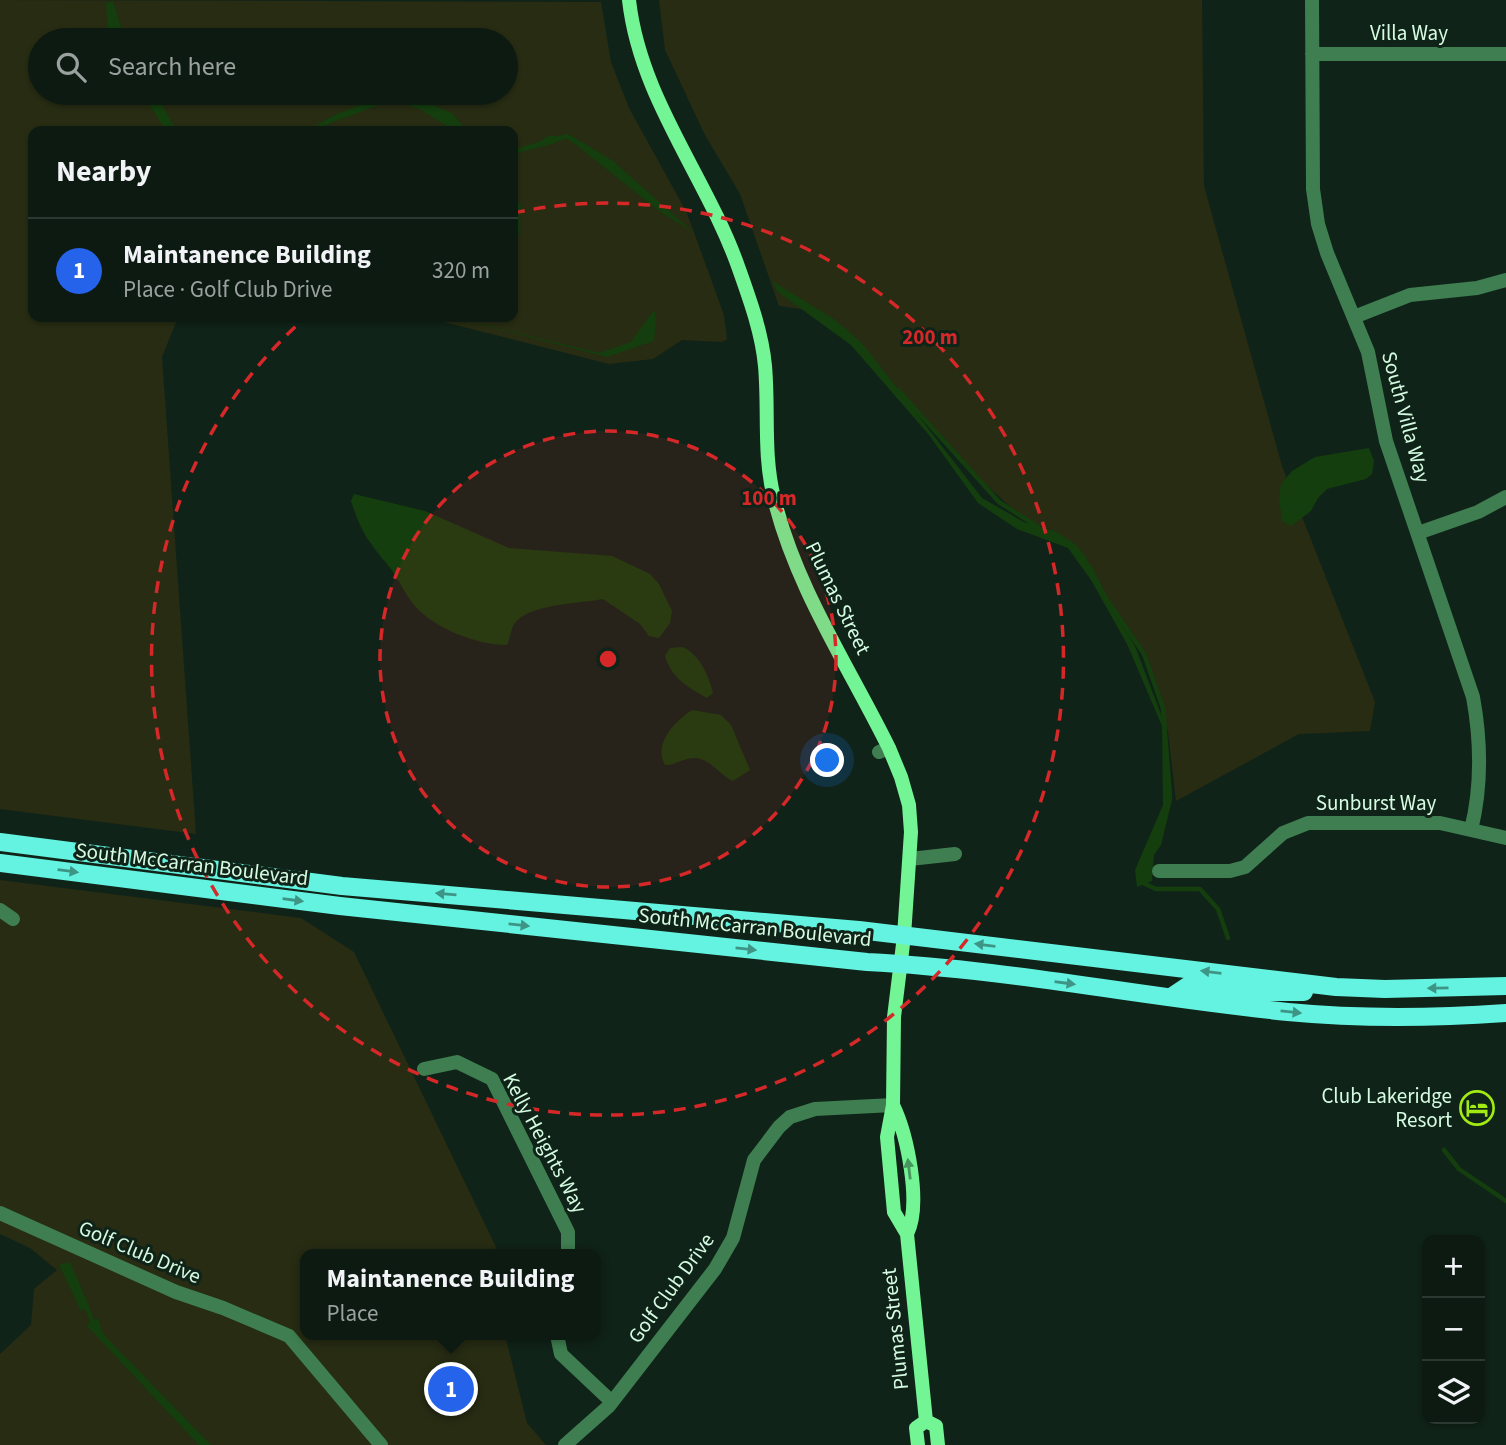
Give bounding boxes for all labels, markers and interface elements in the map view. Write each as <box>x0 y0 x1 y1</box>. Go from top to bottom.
street label: Villa Way <box>1370 18 1448 48</box>
search box <box>28 28 518 105</box>
icon: search <box>52 48 90 86</box>
text: Search here <box>108 48 236 85</box>
text: Nearby <box>56 150 151 193</box>
text: Maintanence Building <box>123 236 371 273</box>
text: 1 <box>73 254 85 287</box>
text: 320 m <box>432 254 490 287</box>
text: Place · Golf Club Drive <box>123 273 332 306</box>
text: 200 m <box>902 322 958 352</box>
street label: South Villa Way <box>1374 348 1438 486</box>
text: 100 m <box>741 483 797 513</box>
street label: Plumas Street <box>798 536 878 660</box>
centre of rings <box>596 647 620 671</box>
your location <box>810 743 844 777</box>
street label: Sunburst Way <box>1316 788 1436 818</box>
street label: South McCarran Boulevard <box>74 835 310 893</box>
one-way arrow <box>57 866 79 877</box>
one-way arrow <box>434 888 456 899</box>
one-way arrow <box>283 895 305 906</box>
street label: South McCarran Boulevard <box>637 900 873 954</box>
one-way arrow <box>509 920 531 931</box>
one-way arrow <box>974 940 996 951</box>
one-way arrow <box>735 944 757 955</box>
one-way arrow <box>1200 967 1222 978</box>
one-way arrow <box>1055 978 1077 989</box>
one-way arrow <box>1427 982 1449 994</box>
one-way arrow <box>1280 1007 1302 1018</box>
street label: Kelly Heights Way <box>495 1068 595 1219</box>
place label: Club Lakeridge Resort <box>1321 1081 1452 1135</box>
hotel icon: Club Lakeridge Resort <box>1458 1089 1496 1127</box>
one-way arrow <box>903 1158 914 1180</box>
street label: Golf Club Drive <box>74 1213 206 1291</box>
street label: Golf Club Drive <box>621 1227 721 1349</box>
map controls <box>1422 1235 1485 1424</box>
button: + <box>1422 1235 1485 1298</box>
popup <box>300 1249 601 1340</box>
text: Maintanence Building <box>327 1260 574 1297</box>
street label: Plumas Street <box>874 1267 916 1391</box>
text: Place <box>327 1297 378 1330</box>
button: − <box>1422 1298 1485 1361</box>
button: layers <box>1422 1361 1485 1424</box>
pin: 1 <box>428 1363 474 1415</box>

